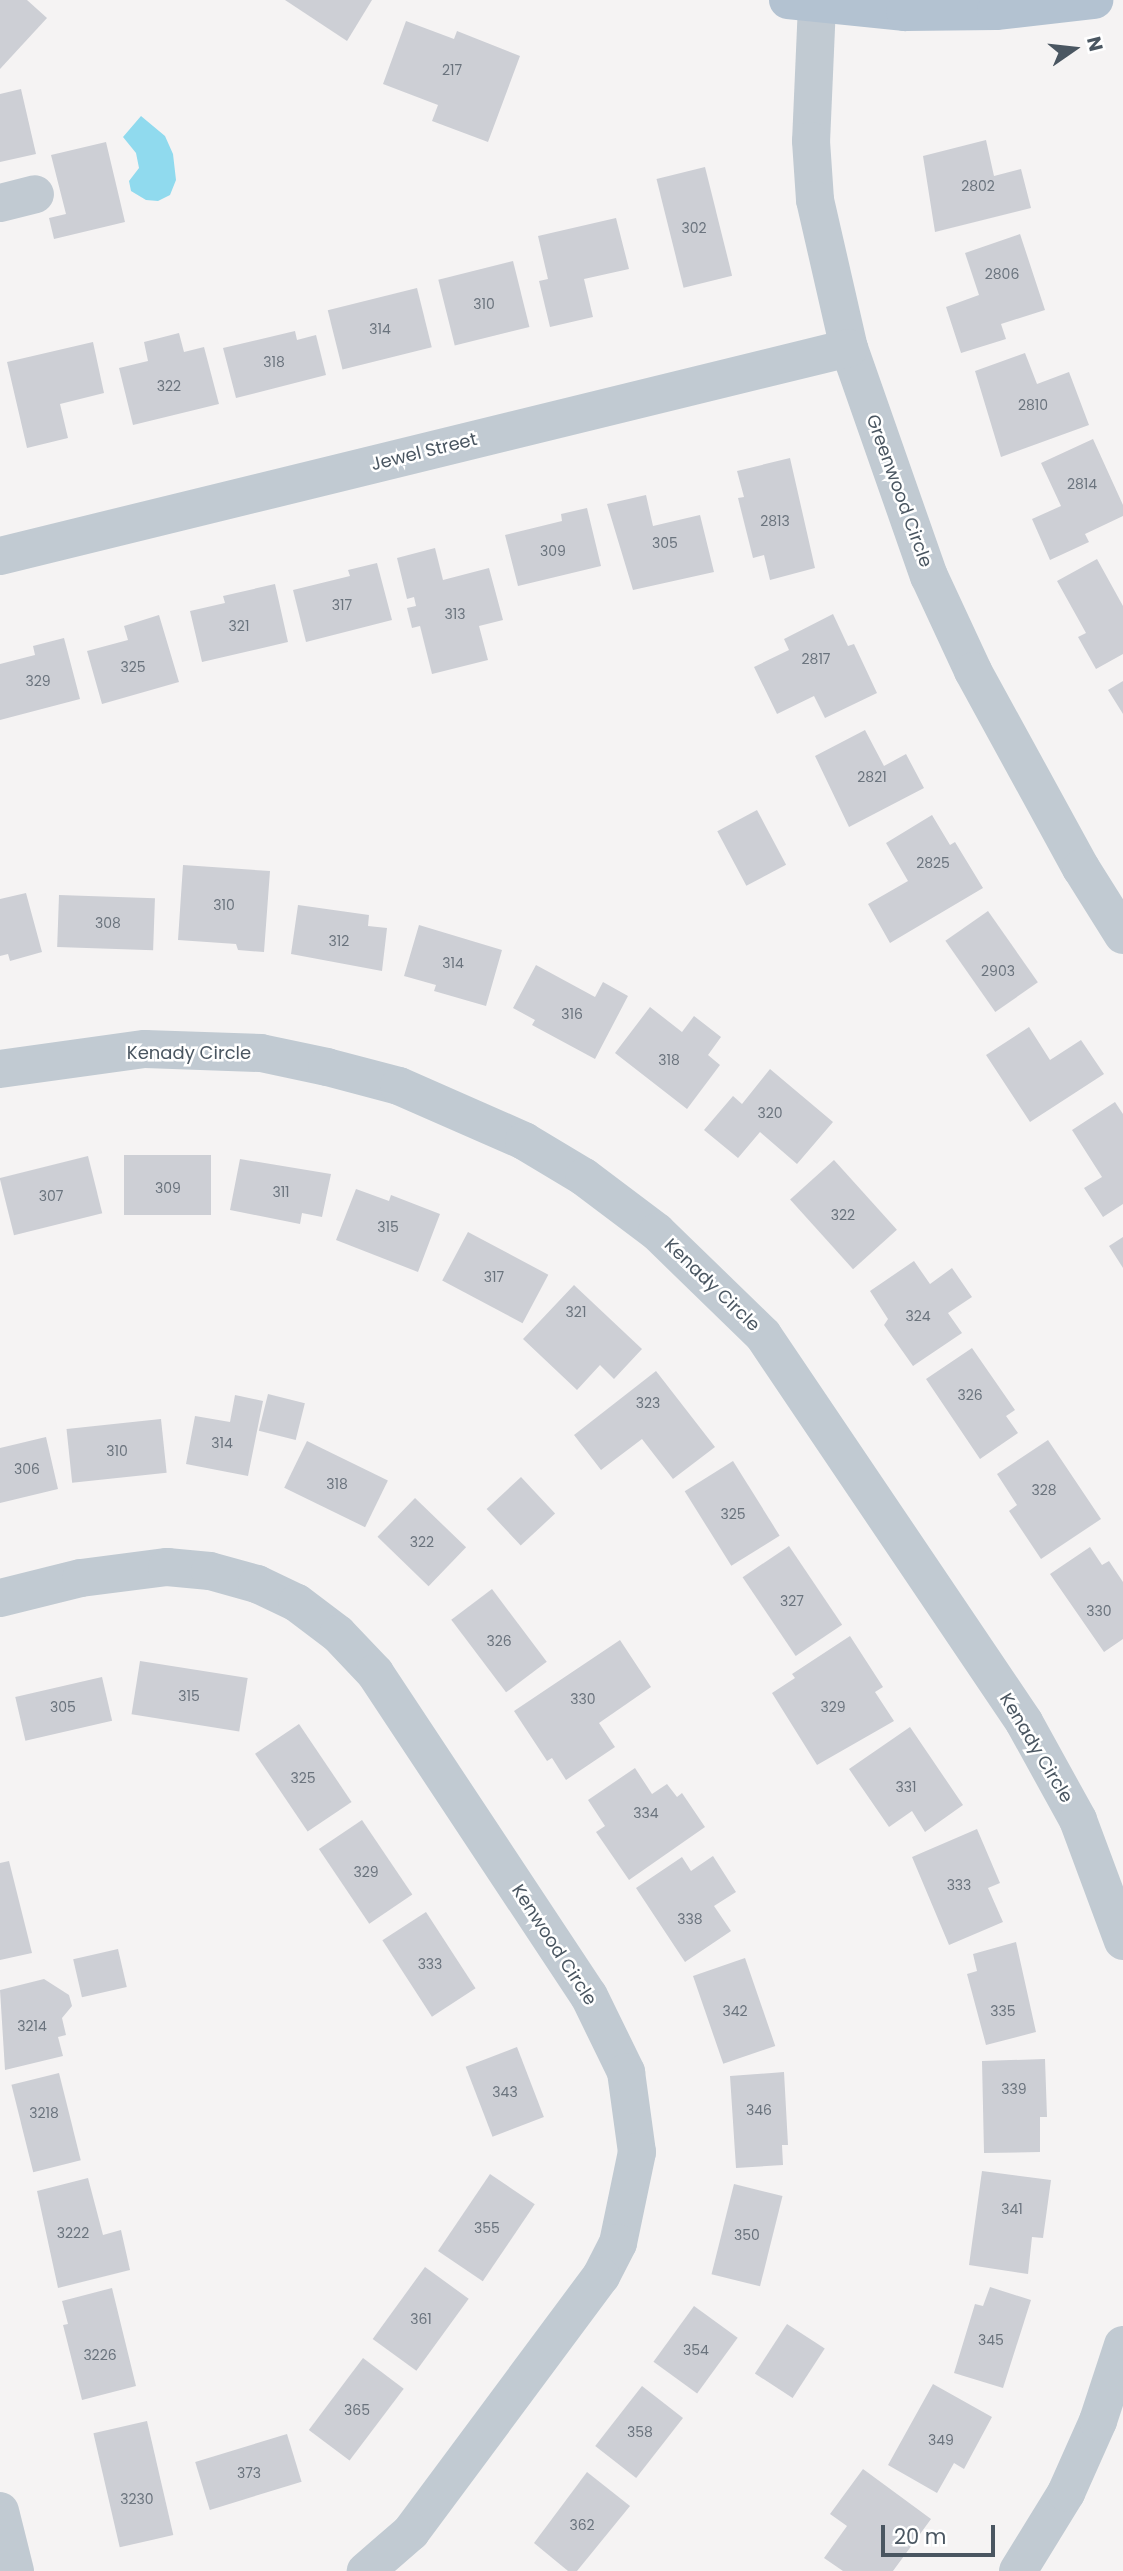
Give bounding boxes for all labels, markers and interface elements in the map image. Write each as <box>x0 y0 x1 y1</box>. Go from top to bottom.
north arrow <box>1039 14 1109 84</box>
text: N <box>1080 34 1110 54</box>
house number: 217 <box>442 62 462 78</box>
house number: 2802 <box>961 178 995 194</box>
house number: 302 <box>681 220 707 236</box>
house number: 2806 <box>985 266 1019 282</box>
house number: 310 <box>473 296 495 312</box>
house number: 314 <box>369 321 391 337</box>
house number: 318 <box>263 354 285 370</box>
house number: 322 <box>157 378 181 394</box>
house number: 2810 <box>1018 397 1048 413</box>
street label: Greenwood Circle <box>861 412 937 570</box>
street label: Jewel Street <box>369 428 479 476</box>
house number: 2814 <box>1067 476 1097 492</box>
house number: 2813 <box>760 513 790 529</box>
house number: 305 <box>652 535 678 551</box>
house number: 309 <box>540 543 566 559</box>
house number: 317 <box>332 597 352 613</box>
house number: 313 <box>445 606 465 622</box>
house number: 321 <box>229 618 249 634</box>
house number: 2817 <box>801 651 831 667</box>
house number: 325 <box>120 659 146 675</box>
house number: 329 <box>25 673 51 689</box>
house number: 2821 <box>857 769 887 785</box>
house number: 2825 <box>916 855 950 871</box>
house number: 310 <box>213 897 235 913</box>
house number: 308 <box>95 915 121 931</box>
house number: 312 <box>329 933 349 949</box>
house number: 314 <box>442 955 464 971</box>
house number: 2903 <box>981 963 1015 979</box>
house number: 316 <box>561 1006 583 1022</box>
street label: Kenady Circle <box>127 1042 251 1064</box>
house number: 318 <box>658 1052 680 1068</box>
house number: 320 <box>757 1105 783 1121</box>
house number: 309 <box>155 1180 181 1196</box>
house number: 311 <box>272 1184 290 1200</box>
house number: 307 <box>39 1188 63 1204</box>
house number: 322 <box>831 1207 855 1223</box>
house number: 315 <box>377 1219 399 1235</box>
street label: Kenady Circle <box>660 1234 764 1336</box>
house number: 317 <box>484 1269 504 1285</box>
house number: 321 <box>566 1304 586 1320</box>
house number: 324 <box>905 1308 931 1324</box>
house number: 326 <box>957 1387 983 1403</box>
house number: 323 <box>636 1395 660 1411</box>
house number: 314 <box>211 1435 233 1451</box>
house number: 310 <box>106 1443 128 1459</box>
house number: 306 <box>14 1461 40 1477</box>
house number: 318 <box>326 1476 348 1492</box>
house number: 328 <box>1031 1482 1057 1498</box>
house number: 325 <box>720 1506 746 1522</box>
house number: 322 <box>410 1534 434 1550</box>
house number: 327 <box>780 1593 804 1609</box>
house number: 330 <box>1086 1603 1112 1619</box>
house number: 326 <box>486 1633 512 1649</box>
house number: 315 <box>178 1688 200 1704</box>
street label: Kenady Circle <box>995 1689 1077 1807</box>
house number: 330 <box>570 1691 596 1707</box>
house number: 305 <box>50 1699 76 1715</box>
house number: 329 <box>820 1699 846 1715</box>
house number: 325 <box>290 1770 316 1786</box>
house number: 331 <box>896 1779 916 1795</box>
house number: 334 <box>633 1805 659 1821</box>
house number: 329 <box>353 1864 379 1880</box>
house number: 333 <box>947 1877 971 1893</box>
street label: Kenwood Circle <box>507 1880 601 2010</box>
house number: 338 <box>677 1911 703 1927</box>
house number: 333 <box>418 1956 442 1972</box>
house number: 342 <box>722 2003 748 2019</box>
house number: 335 <box>990 2003 1016 2019</box>
house number: 3214 <box>17 2018 47 2034</box>
house number: 339 <box>1001 2081 1027 2097</box>
house number: 343 <box>492 2084 518 2100</box>
house number: 346 <box>746 2102 772 2118</box>
house number: 3218 <box>29 2105 59 2121</box>
house number: 341 <box>1001 2201 1023 2217</box>
house number: 355 <box>474 2220 500 2236</box>
house number: 3222 <box>57 2225 89 2241</box>
house number: 350 <box>734 2227 760 2243</box>
house number: 361 <box>410 2311 432 2327</box>
house number: 345 <box>978 2332 1004 2348</box>
house number: 354 <box>683 2342 709 2358</box>
house number: 3226 <box>83 2347 117 2363</box>
house number: 365 <box>344 2402 370 2418</box>
house number: 358 <box>627 2424 653 2440</box>
house number: 349 <box>928 2432 954 2448</box>
house number: 373 <box>237 2465 261 2481</box>
house number: 3230 <box>120 2491 154 2507</box>
scale bar <box>885 2512 999 2556</box>
house number: 362 <box>569 2517 595 2533</box>
text: 20 m <box>894 2522 947 2551</box>

